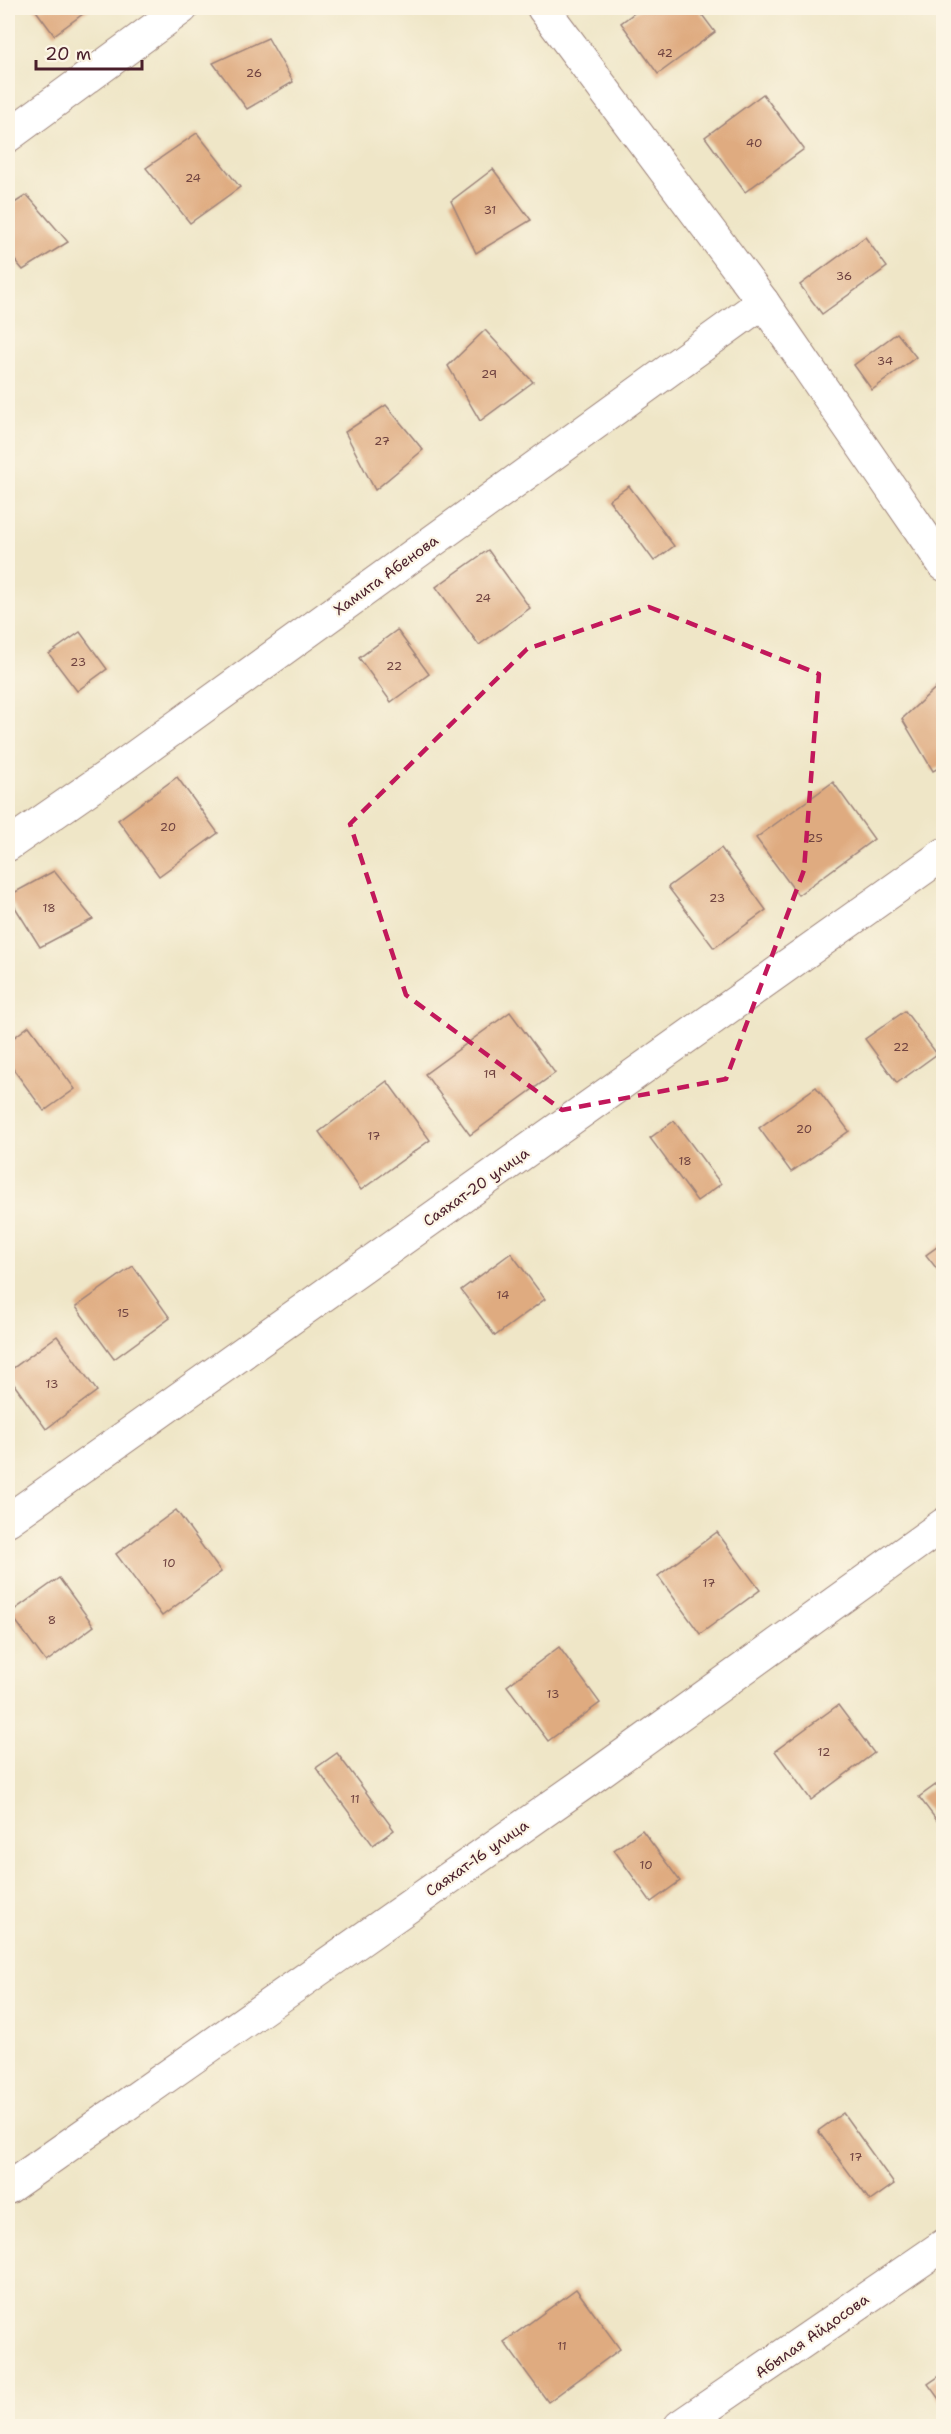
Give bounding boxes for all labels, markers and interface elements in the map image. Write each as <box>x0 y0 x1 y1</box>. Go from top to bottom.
scale bar <box>36 33 142 71</box>
text: 20 m <box>45 42 91 66</box>
house number: 42 <box>657 45 673 61</box>
house number: 26 <box>246 65 262 81</box>
house number: 40 <box>746 135 762 151</box>
house number: 24 <box>185 170 201 186</box>
house number: 31 <box>484 202 496 218</box>
house number: 36 <box>836 268 852 284</box>
house number: 34 <box>877 353 893 369</box>
house number: 29 <box>481 366 497 382</box>
house number: 27 <box>374 433 390 449</box>
street label: Хамита Абенова <box>330 530 443 620</box>
house number: 24 <box>475 590 491 606</box>
house number: 23 <box>70 654 86 670</box>
house number: 22 <box>386 658 402 674</box>
house number: 20 <box>160 819 176 835</box>
house number: 25 <box>807 830 823 846</box>
house number: 23 <box>709 890 725 906</box>
house number: 18 <box>42 900 56 916</box>
house number: 22 <box>893 1039 909 1055</box>
house number: 19 <box>484 1066 496 1082</box>
house number: 20 <box>796 1121 812 1137</box>
house number: 17 <box>368 1128 380 1144</box>
street label: Саяхат-20 улица <box>419 1143 533 1231</box>
house number: 18 <box>678 1153 692 1169</box>
house number: 14 <box>497 1287 509 1303</box>
house number: 15 <box>117 1305 129 1321</box>
house number: 13 <box>46 1376 58 1392</box>
house number: 10 <box>162 1555 176 1571</box>
house number: 17 <box>703 1575 715 1591</box>
house number: 8 <box>48 1612 56 1628</box>
house number: 13 <box>547 1686 559 1702</box>
house number: 12 <box>818 1744 830 1760</box>
house number: 11 <box>350 1791 360 1807</box>
street label: Саяхат-16 улица <box>422 1815 533 1901</box>
house number: 10 <box>639 1857 653 1873</box>
house number: 17 <box>850 2149 862 2165</box>
street label: Абылая Айдосова <box>751 2289 873 2383</box>
house number: 11 <box>557 2338 567 2354</box>

